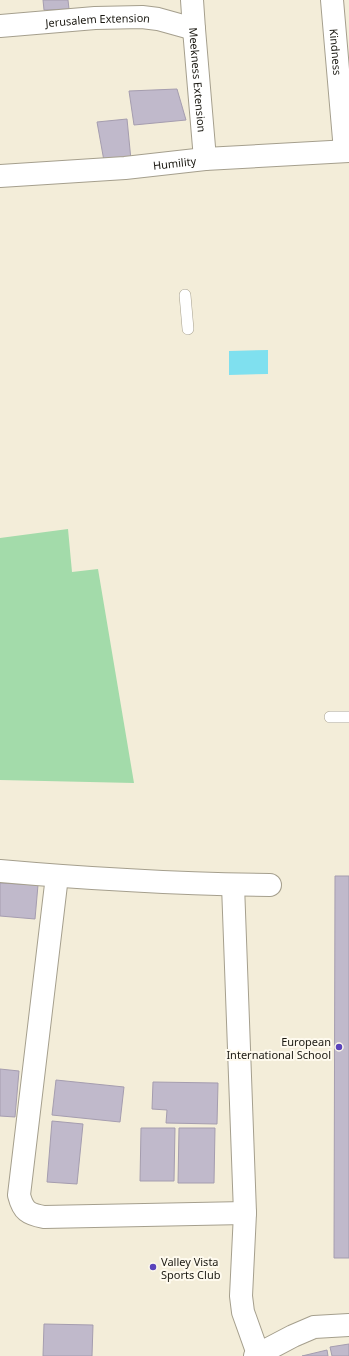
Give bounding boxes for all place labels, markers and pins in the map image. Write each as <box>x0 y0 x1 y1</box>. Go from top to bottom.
place label: European International School <box>226 1034 331 1062</box>
marker: European International School <box>334 1042 344 1052</box>
place label: Valley Vista Sports Club <box>161 1254 221 1282</box>
marker: Valley Vista Sports Club <box>148 1262 158 1272</box>

